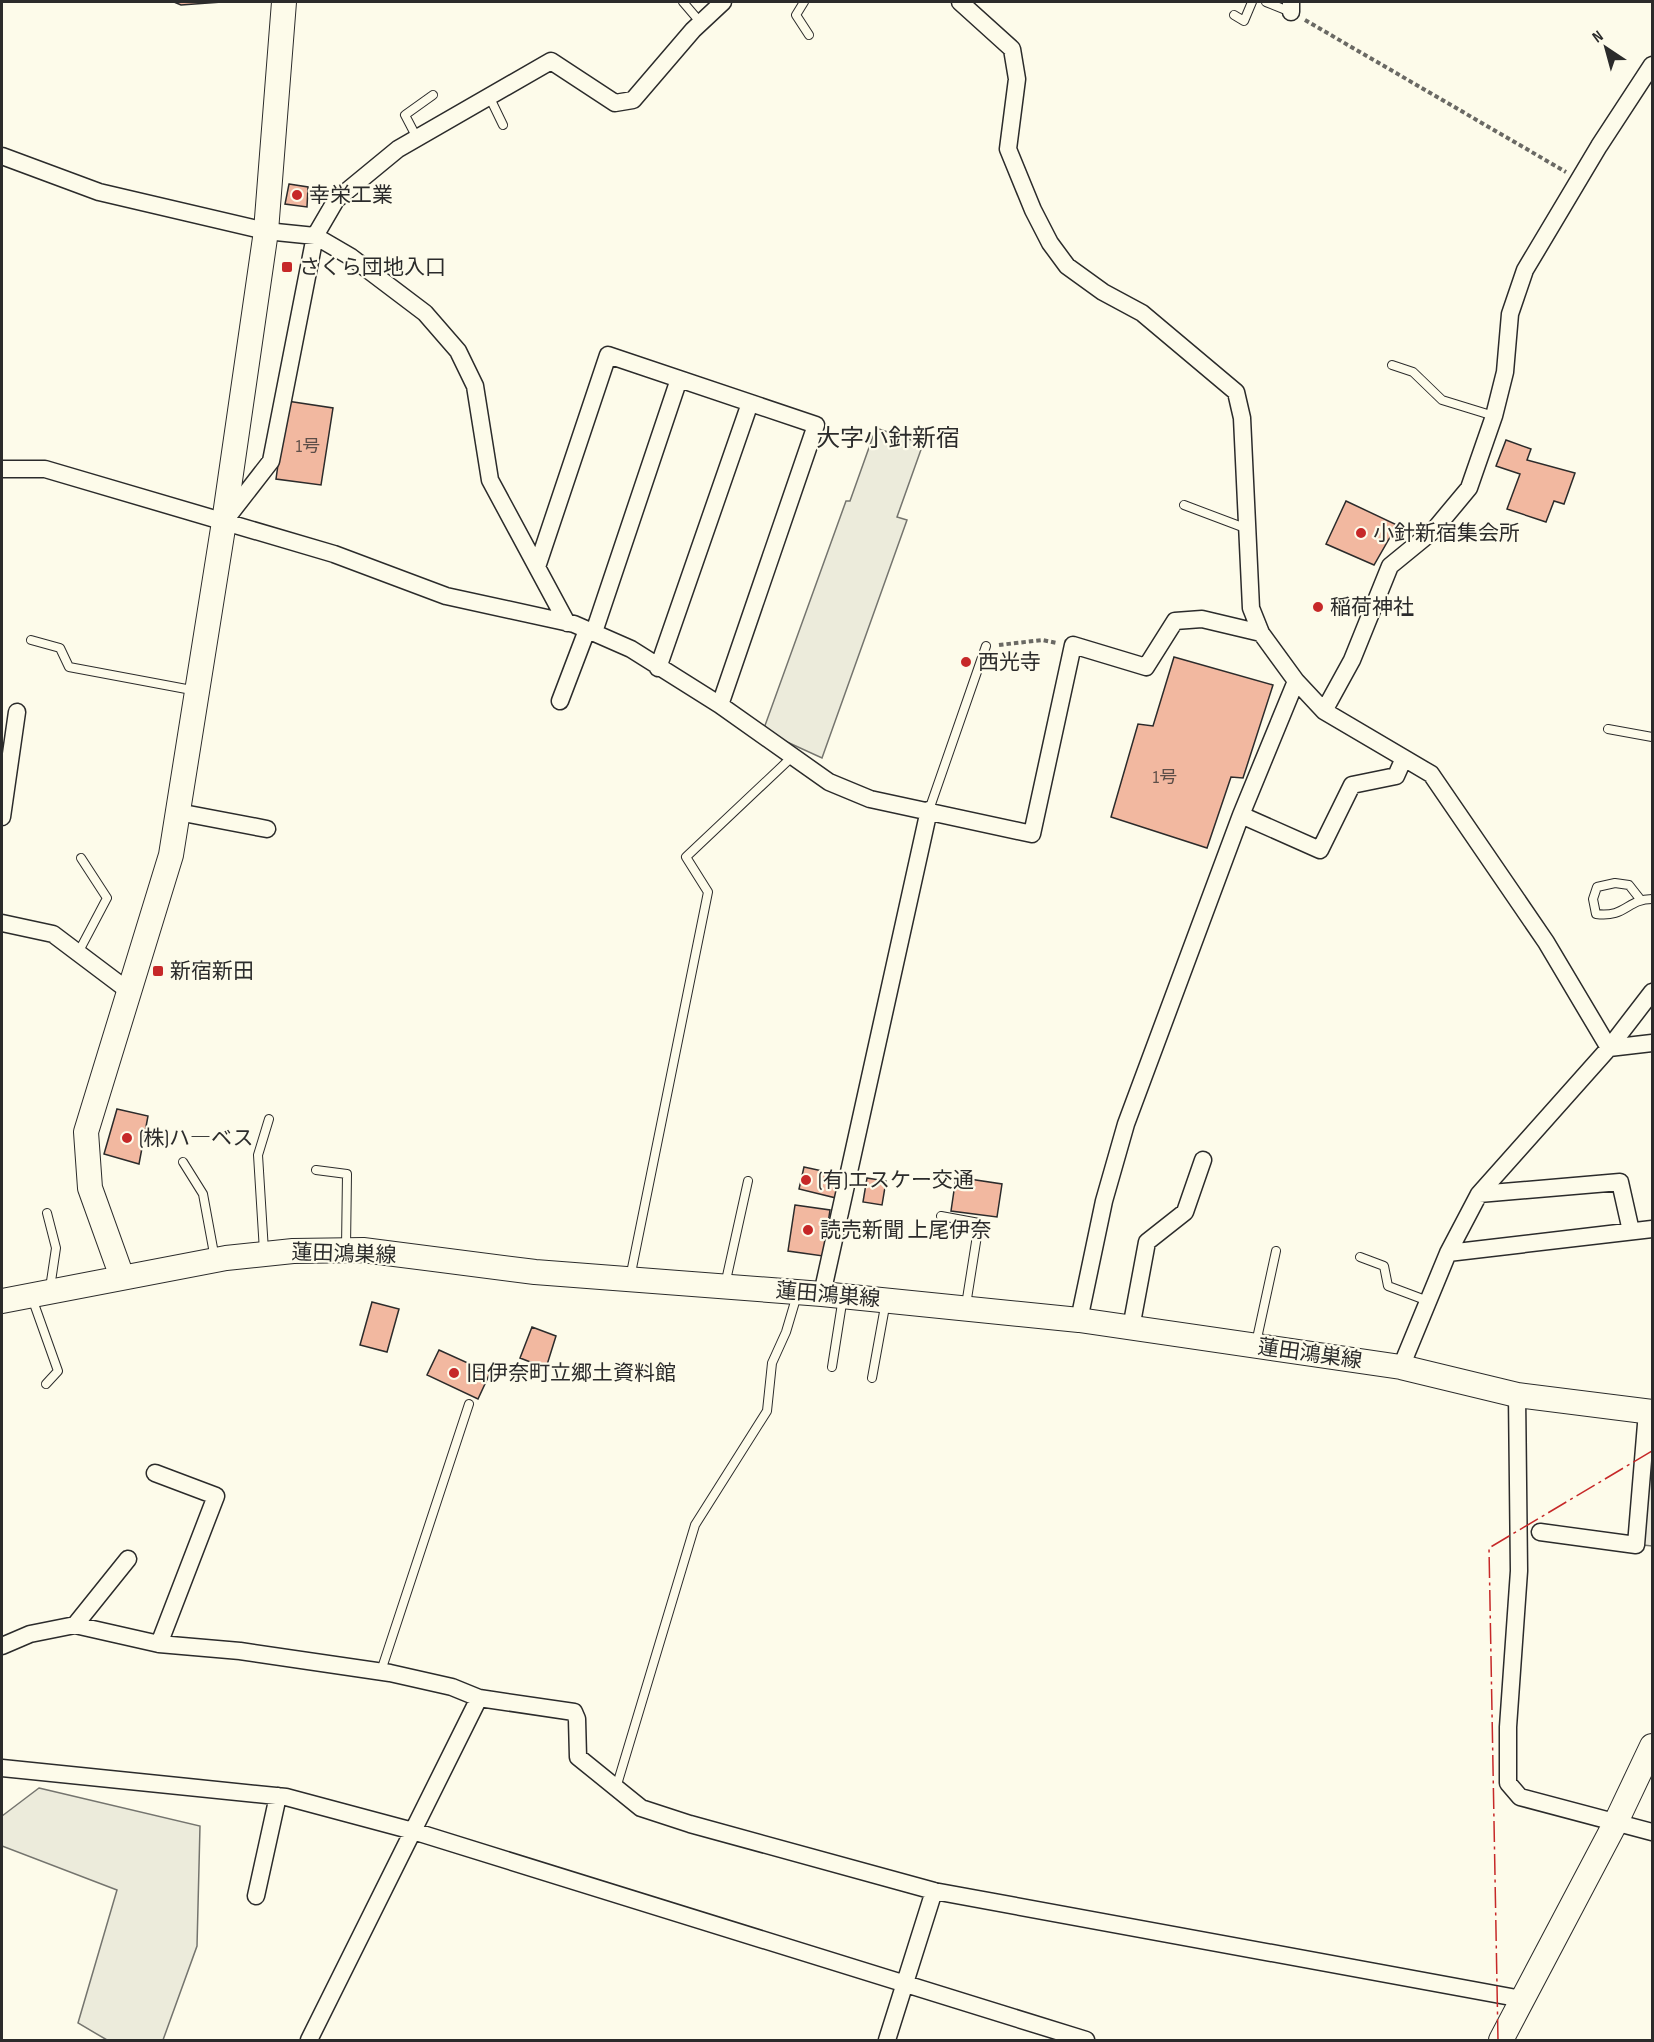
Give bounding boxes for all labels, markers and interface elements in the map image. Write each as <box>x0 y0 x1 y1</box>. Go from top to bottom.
north arrow <box>1576 18 1636 78</box>
text: N <box>1589 27 1607 47</box>
place label: 幸栄工業 <box>309 183 393 208</box>
marker: 幸栄工業 <box>290 188 304 202</box>
place label: さくら団地入口 <box>299 255 446 280</box>
marker: さくら団地入口 <box>280 260 294 274</box>
district label: 大字小針新宿 <box>816 424 960 453</box>
house number: 1号 <box>296 436 320 457</box>
place label: 小針新宿集会所 <box>1373 521 1520 546</box>
marker: 小針新宿集会所 <box>1354 526 1368 540</box>
place label: 稲荷神社 <box>1330 595 1414 620</box>
marker: 稲荷神社 <box>1311 600 1325 614</box>
place label: 西光寺 <box>978 650 1041 675</box>
marker: 西光寺 <box>959 655 973 669</box>
house number: 1号 <box>1153 767 1177 788</box>
place label: 新宿新田 <box>170 959 254 984</box>
marker: 新宿新田 <box>151 964 165 978</box>
place label: (株)ハ―ベス <box>139 1126 254 1151</box>
marker: (株)ハ―ベス <box>120 1131 134 1145</box>
place label: (有)エスケー交通 <box>818 1168 974 1193</box>
marker: (有)エスケー交通 <box>799 1173 813 1187</box>
place label: 読売新聞 上尾伊奈 <box>820 1218 991 1243</box>
marker: 読売新聞 上尾伊奈 <box>801 1223 815 1237</box>
street label: 蓮田鴻巣線 <box>291 1240 397 1268</box>
street label: 蓮田鴻巣線 <box>775 1278 881 1312</box>
street label: 蓮田鴻巣線 <box>1256 1334 1364 1374</box>
place label: 旧伊奈町立郷土資料館 <box>466 1361 676 1386</box>
marker: 旧伊奈町立郷土資料館 <box>447 1366 461 1380</box>

